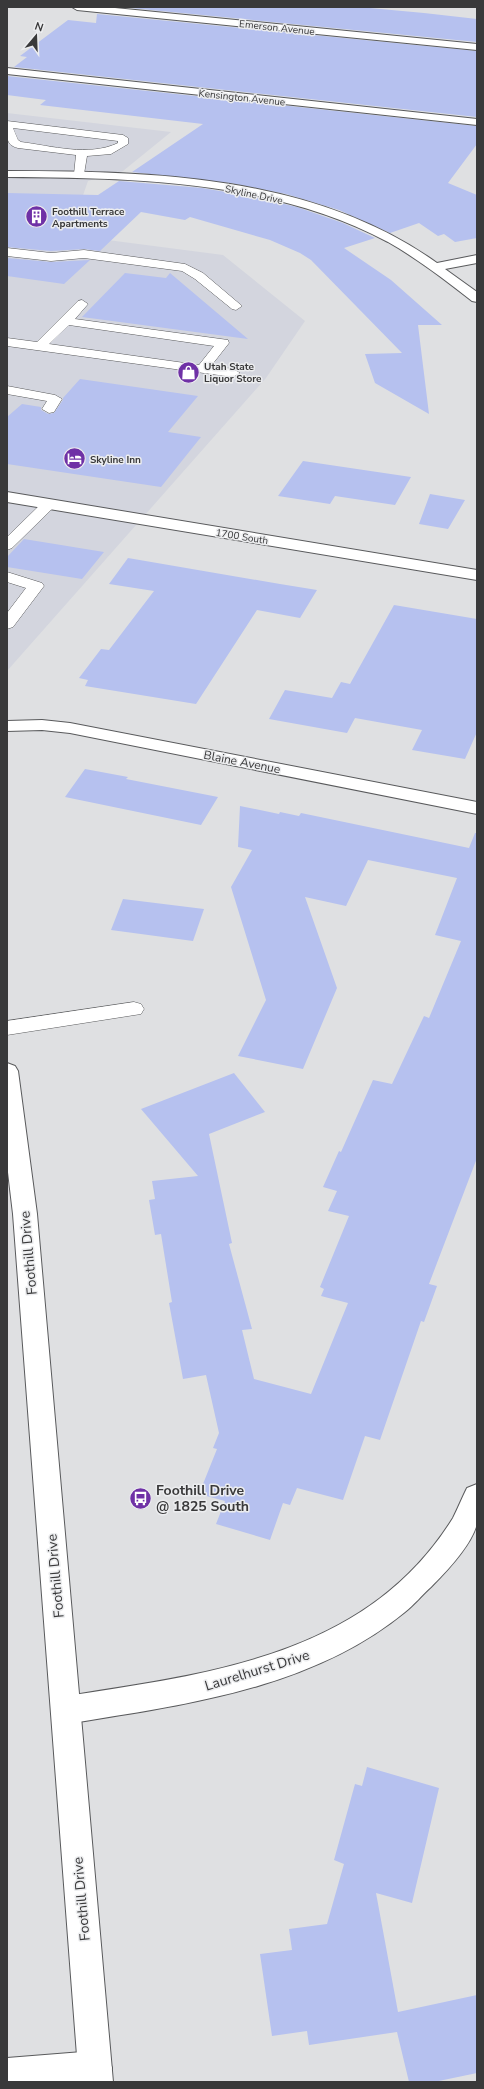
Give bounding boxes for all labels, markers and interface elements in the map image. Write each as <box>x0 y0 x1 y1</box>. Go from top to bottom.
north arrow <box>16 16 56 56</box>
street label: Emerson Avenue <box>238 17 315 39</box>
text: N <box>33 19 45 35</box>
street label: Kensington Avenue <box>198 86 286 110</box>
street label: Skyline Drive <box>224 182 284 208</box>
building icon: Foothill Terrace Apartments <box>24 204 50 230</box>
place label: Foothill Terrace Apartments <box>52 205 125 231</box>
shop icon: Utah State Liquor Store <box>176 359 202 385</box>
place label: Utah State Liquor Store <box>204 360 262 386</box>
hotel icon: Skyline Inn <box>61 446 87 472</box>
place label: Skyline Inn <box>90 453 141 467</box>
street label: 1700 South <box>215 526 269 548</box>
street label: Blaine Avenue <box>202 747 282 777</box>
street label: Foothill Drive <box>15 1210 42 1296</box>
place label: Foothill Drive @ 1825 South <box>156 1481 249 1516</box>
bus stop icon: Foothill Drive @ 1825 South <box>128 1485 154 1511</box>
street label: Foothill Drive <box>42 1533 69 1619</box>
street label: Laurelhurst Drive <box>202 1646 312 1695</box>
street label: Foothill Drive <box>68 1856 95 1942</box>

